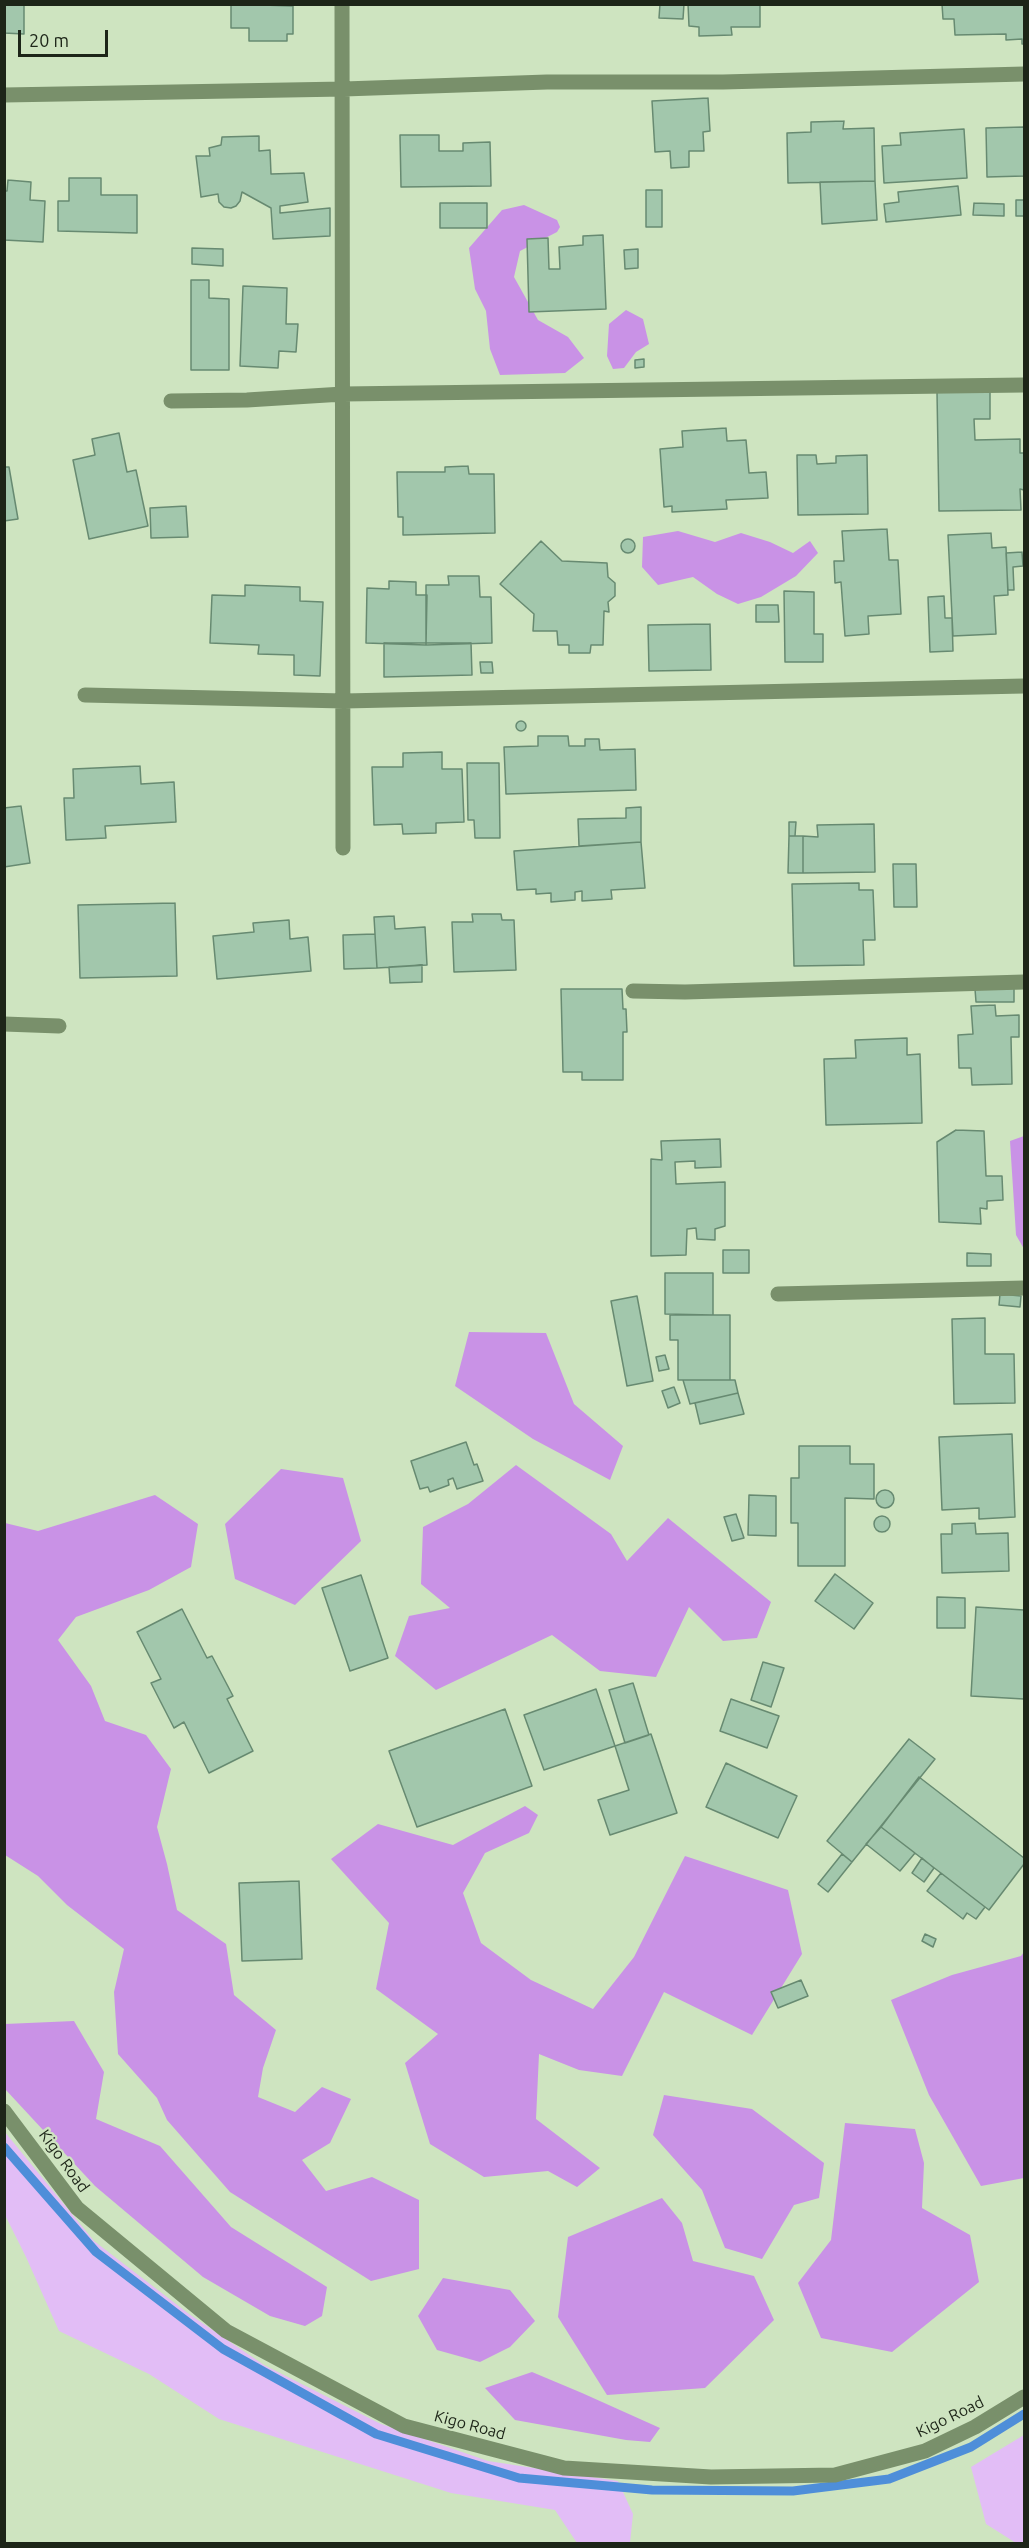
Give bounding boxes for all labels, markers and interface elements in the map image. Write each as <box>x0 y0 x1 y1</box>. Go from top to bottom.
scale bar <box>21 18 111 56</box>
text: 20 m <box>29 30 69 50</box>
street label: Kigo Road <box>35 2126 93 2196</box>
street label: Kigo Road <box>913 2392 987 2442</box>
street label: Kigo Road <box>432 2406 508 2444</box>

